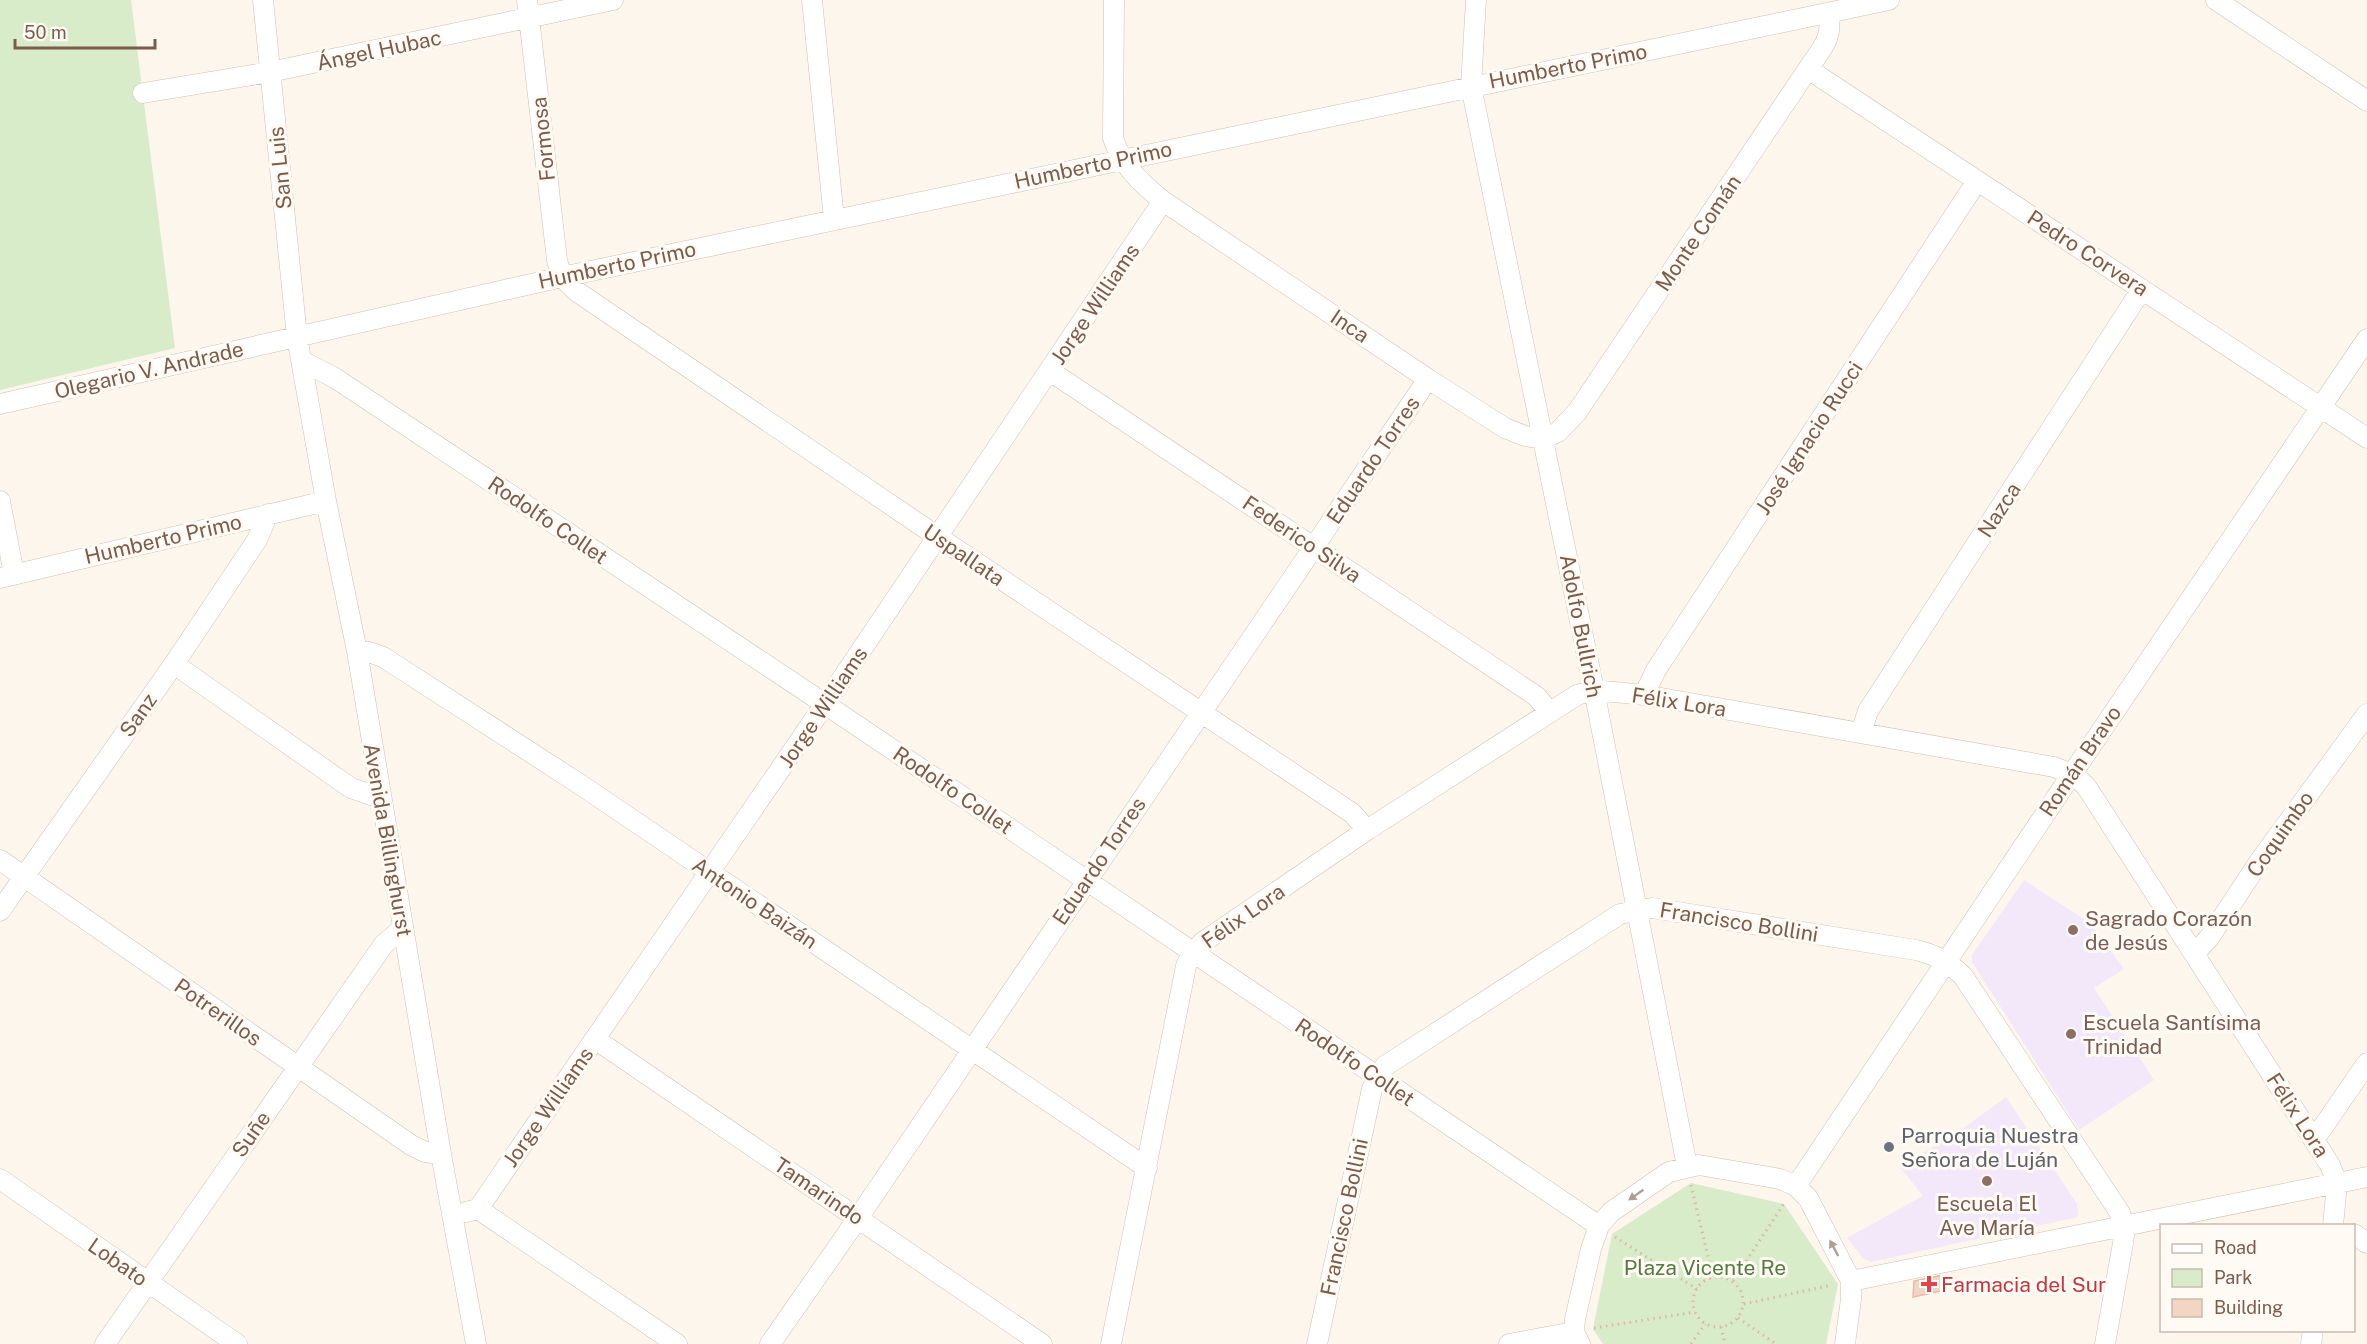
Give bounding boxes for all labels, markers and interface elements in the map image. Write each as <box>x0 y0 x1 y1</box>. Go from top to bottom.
scale bar <box>15 12 154 50</box>
text: 50 m <box>24 22 67 43</box>
street label: Ángel Hubac <box>314 25 444 75</box>
street label: Humberto Primo <box>1487 38 1649 94</box>
street label: Formosa <box>526 96 560 182</box>
street label: San Luis <box>263 125 297 211</box>
street label: Humberto Primo <box>1012 136 1174 194</box>
street label: Monte Comán <box>1650 170 1746 296</box>
street label: Pedro Corvera <box>2023 205 2153 301</box>
street label: Humberto Primo <box>536 236 698 294</box>
street label: Jorge Williams <box>1045 239 1145 369</box>
street label: Inca <box>1326 304 1374 348</box>
street label: Olegario V. Andrade <box>52 336 246 404</box>
street label: José Ignacio Rucci <box>1750 357 1868 519</box>
street label: Eduardo Torres <box>1321 392 1425 528</box>
street label: Rodolfo Collet <box>483 471 613 569</box>
street label: Nazca <box>1972 478 2026 542</box>
street label: Federico Silva <box>1238 490 1366 588</box>
street label: Humberto Primo <box>82 509 244 569</box>
street label: Uspallata <box>919 519 1009 591</box>
street label: Adolfo Bullrich <box>1555 552 1607 700</box>
street label: Jorge Williams <box>773 642 873 772</box>
street label: Félix Lora <box>1630 682 1728 722</box>
street label: Sanz <box>114 688 162 742</box>
street label: Román Bravo <box>2034 701 2126 821</box>
street label: Avenida Billinghurst <box>359 741 417 939</box>
street label: Rodolfo Collet <box>888 741 1018 839</box>
street label: Coquimbo <box>2241 786 2319 882</box>
street label: Eduardo Torres <box>1047 793 1151 929</box>
street label: Antonio Baizán <box>688 852 822 954</box>
street label: Félix Lora <box>1197 878 1289 954</box>
street label: Francisco Bollini <box>1658 897 1820 947</box>
place label: Sagrado Corazón de Jesús <box>2085 906 2252 955</box>
marker: Sagrado Corazón de Jesús <box>2066 923 2080 937</box>
street label: Potrerillos <box>170 973 266 1051</box>
place label: Escuela Santísima Trinidad <box>2083 1010 2261 1059</box>
street label: Rodolfo Collet <box>1290 1013 1420 1111</box>
marker: Escuela Santísima Trinidad <box>2064 1027 2078 1041</box>
street label: Jorge Williams <box>498 1042 598 1172</box>
street label: Félix Lora <box>2262 1068 2334 1162</box>
street label: Suñe <box>226 1106 276 1162</box>
place label: Parroquia Nuestra Señora de Luján <box>1901 1123 2079 1172</box>
street label: Francisco Bollini <box>1315 1136 1373 1298</box>
marker: Parroquia Nuestra Señora de Luján <box>1882 1140 1896 1154</box>
street label: Tamarindo <box>769 1152 869 1230</box>
marker: Escuela El Ave María <box>1980 1174 1994 1188</box>
one-way arrow <box>1629 1189 1645 1201</box>
place label: Escuela El Ave María <box>1936 1191 2038 1240</box>
legend <box>2160 1224 2355 1332</box>
street label: Lobato <box>83 1233 153 1291</box>
text: Road <box>2214 1237 2257 1258</box>
one-way arrow <box>1829 1240 1839 1257</box>
park label: Plaza Vicente Re <box>1624 1255 1786 1280</box>
text: Park <box>2214 1267 2252 1288</box>
place label: Farmacia del Sur <box>1941 1272 2106 1297</box>
marker: Farmacia del Sur <box>1922 1277 1936 1291</box>
text: Building <box>2214 1297 2283 1318</box>

